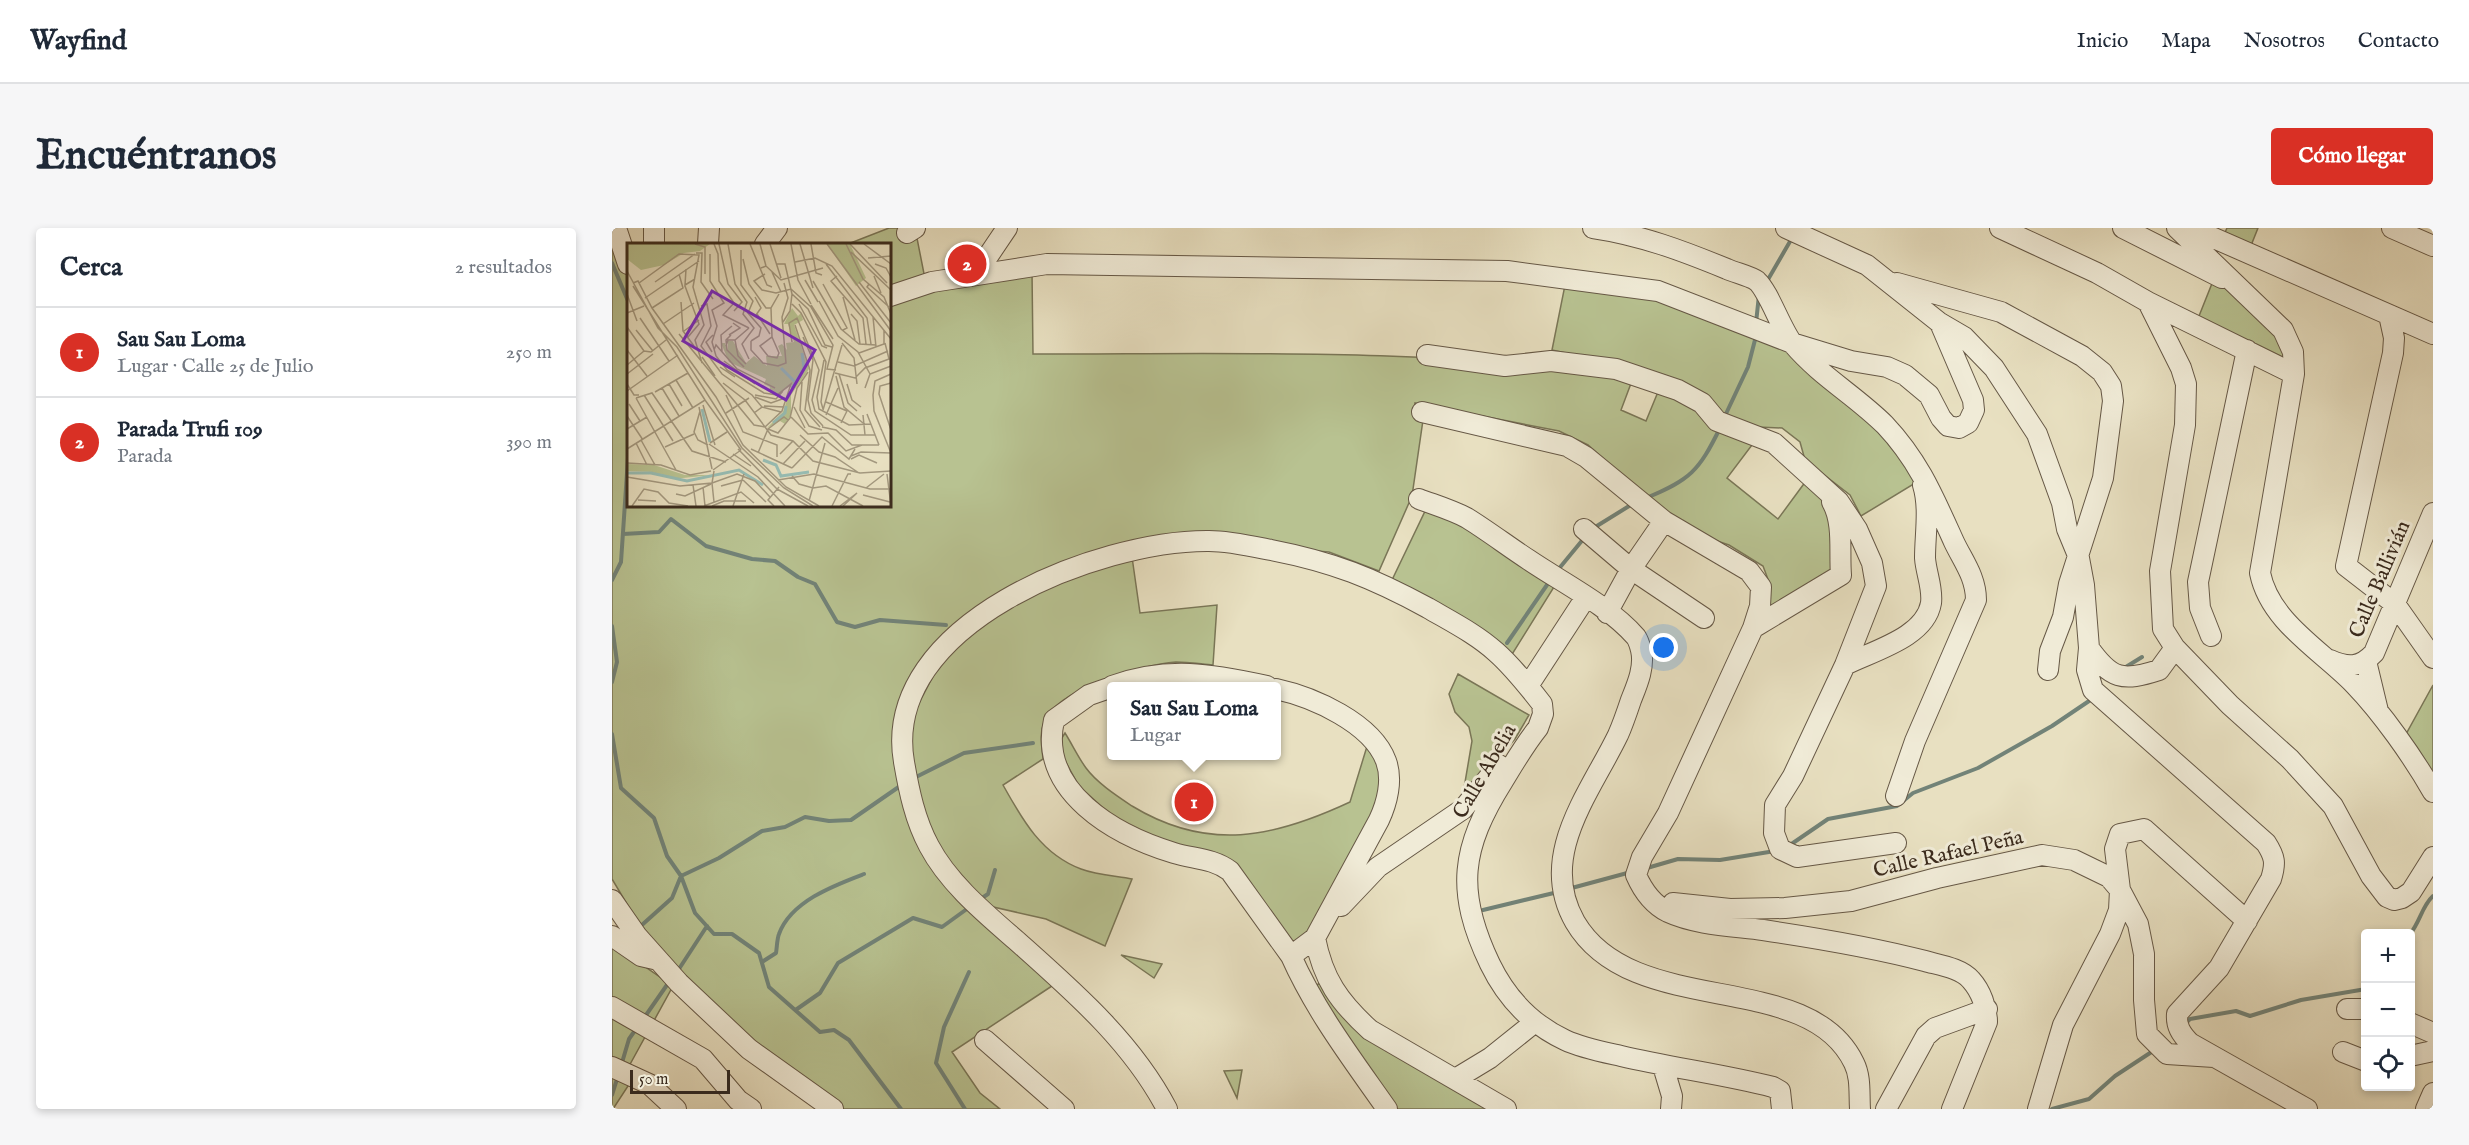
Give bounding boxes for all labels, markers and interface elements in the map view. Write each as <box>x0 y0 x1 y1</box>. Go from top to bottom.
text: Wayfind <box>30 24 127 59</box>
text: Inicio <box>2077 28 2128 55</box>
text: Mapa <box>2161 28 2211 55</box>
text: Nosotros <box>2244 28 2325 55</box>
text: Contacto <box>2358 28 2439 55</box>
button: Cómo llegar <box>2271 128 2433 185</box>
text: Encuéntranos <box>36 130 277 183</box>
pin: 2 <box>948 242 986 286</box>
inset map <box>627 243 891 507</box>
text: Cerca <box>60 251 122 284</box>
text: 2 resultados <box>455 255 552 280</box>
text: Sau Sau Loma <box>117 326 245 354</box>
text: 1 <box>76 340 83 365</box>
text: 250 m <box>506 340 552 365</box>
text: Lugar · Calle 25 de Julio <box>117 354 314 379</box>
text: Parada Trufi 109 <box>117 416 263 444</box>
text: 2 <box>75 430 84 455</box>
text: 390 m <box>506 430 552 455</box>
text: Parada <box>117 444 172 469</box>
street label: Calle Ballivián <box>2344 517 2417 642</box>
your location <box>1649 633 1678 662</box>
popup <box>1107 682 1281 760</box>
text: Sau Sau Loma <box>1130 695 1258 723</box>
street label: Calle Abelia <box>1447 719 1524 824</box>
text: Lugar <box>1130 723 1181 748</box>
pin: 1 <box>1174 780 1214 824</box>
street label: Calle Rafael Peña <box>1871 824 2027 885</box>
map controls <box>2361 929 2415 1091</box>
button: + <box>2361 929 2415 983</box>
button: − <box>2361 983 2415 1037</box>
button: locate <box>2361 1037 2415 1091</box>
scale bar <box>630 1067 730 1094</box>
text: 50 m <box>639 1070 668 1090</box>

